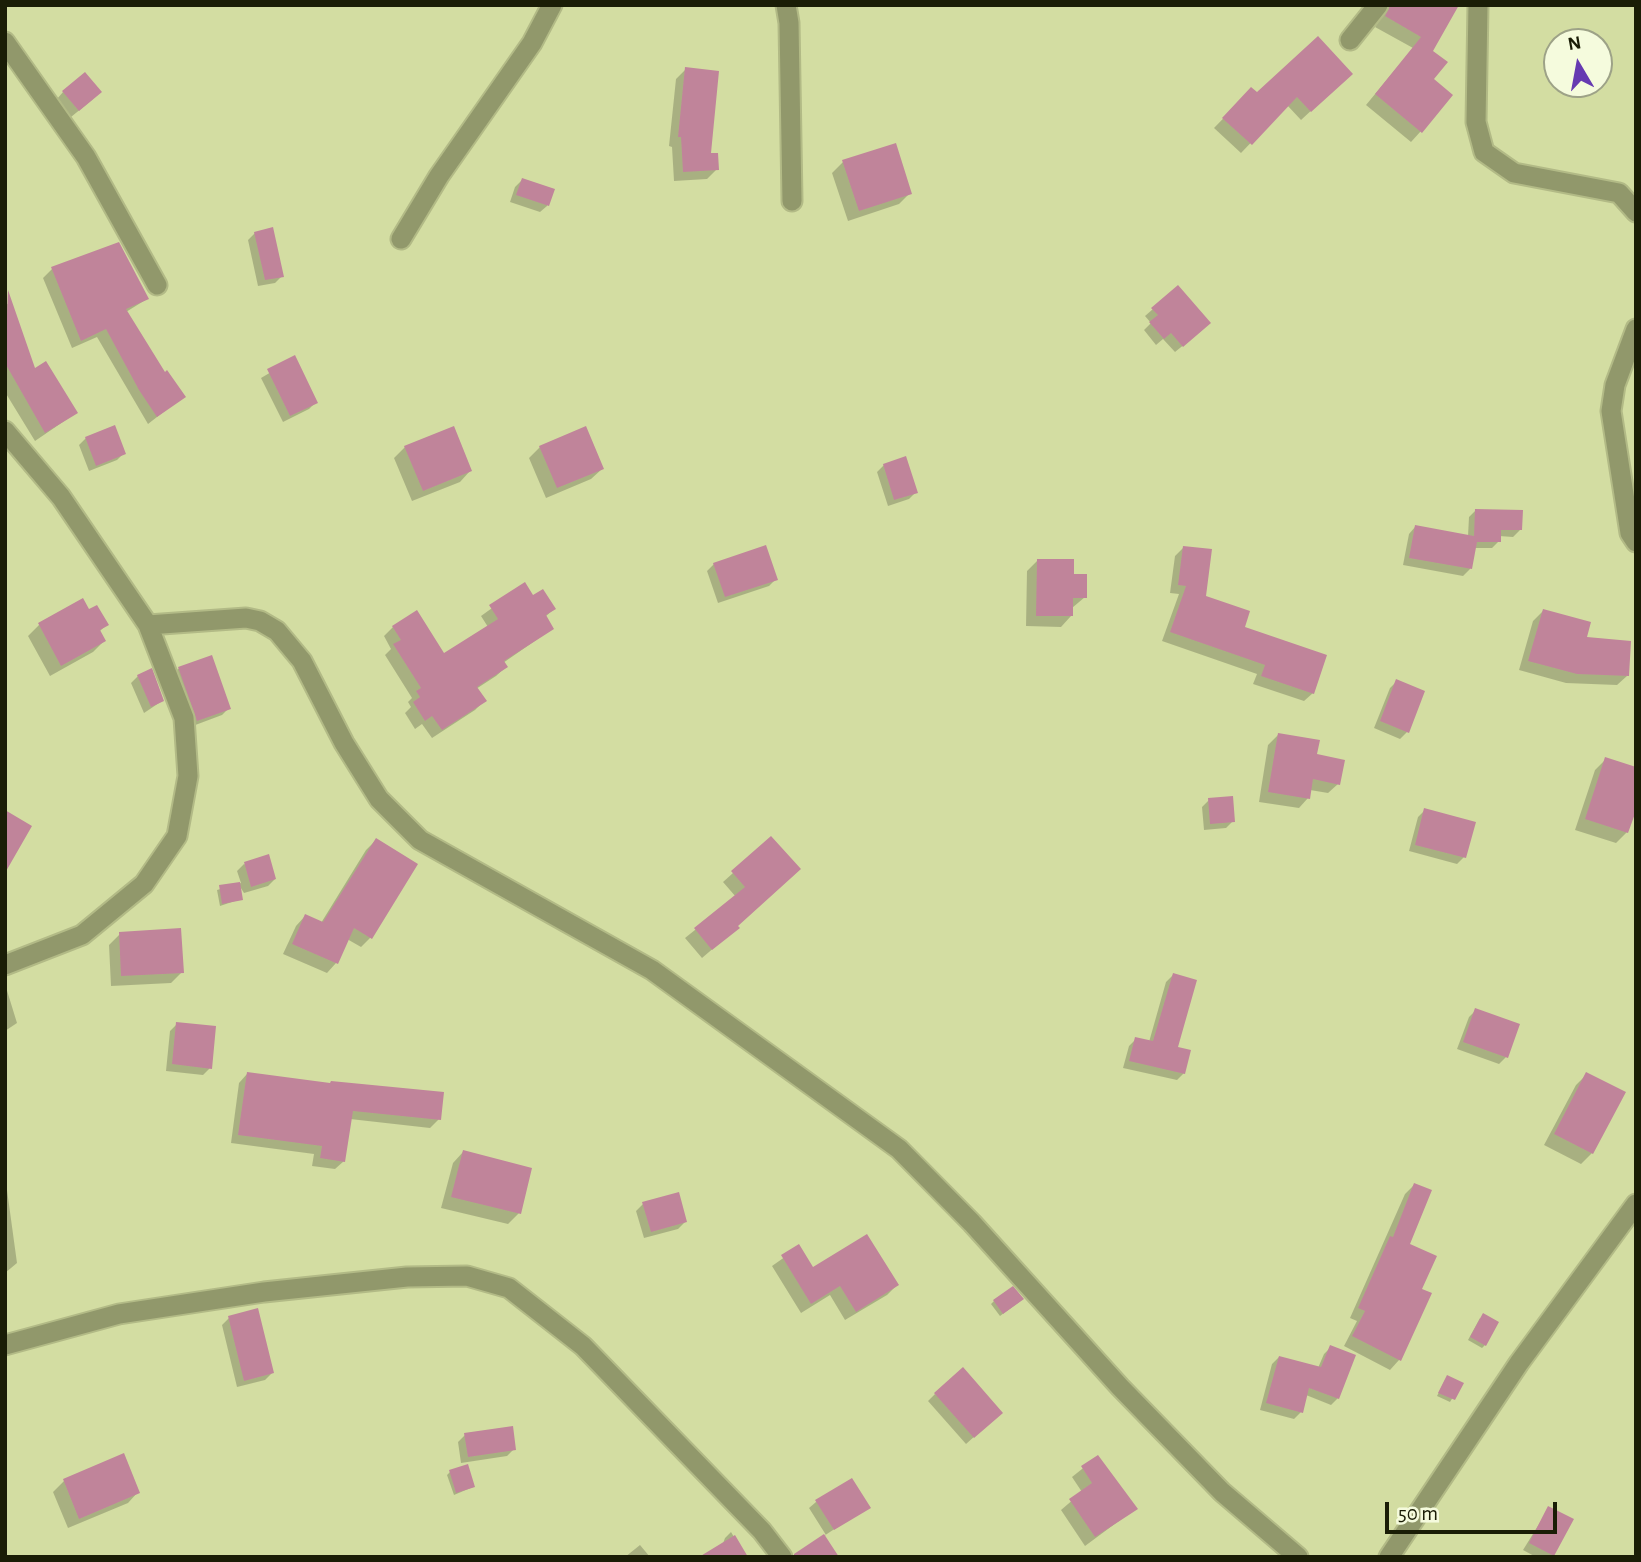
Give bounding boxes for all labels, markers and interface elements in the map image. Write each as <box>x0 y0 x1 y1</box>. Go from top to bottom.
north arrow <box>1543 28 1613 98</box>
text: N <box>1566 33 1583 54</box>
scale bar <box>1389 1488 1560 1532</box>
text: 50 m <box>1398 1503 1438 1524</box>

